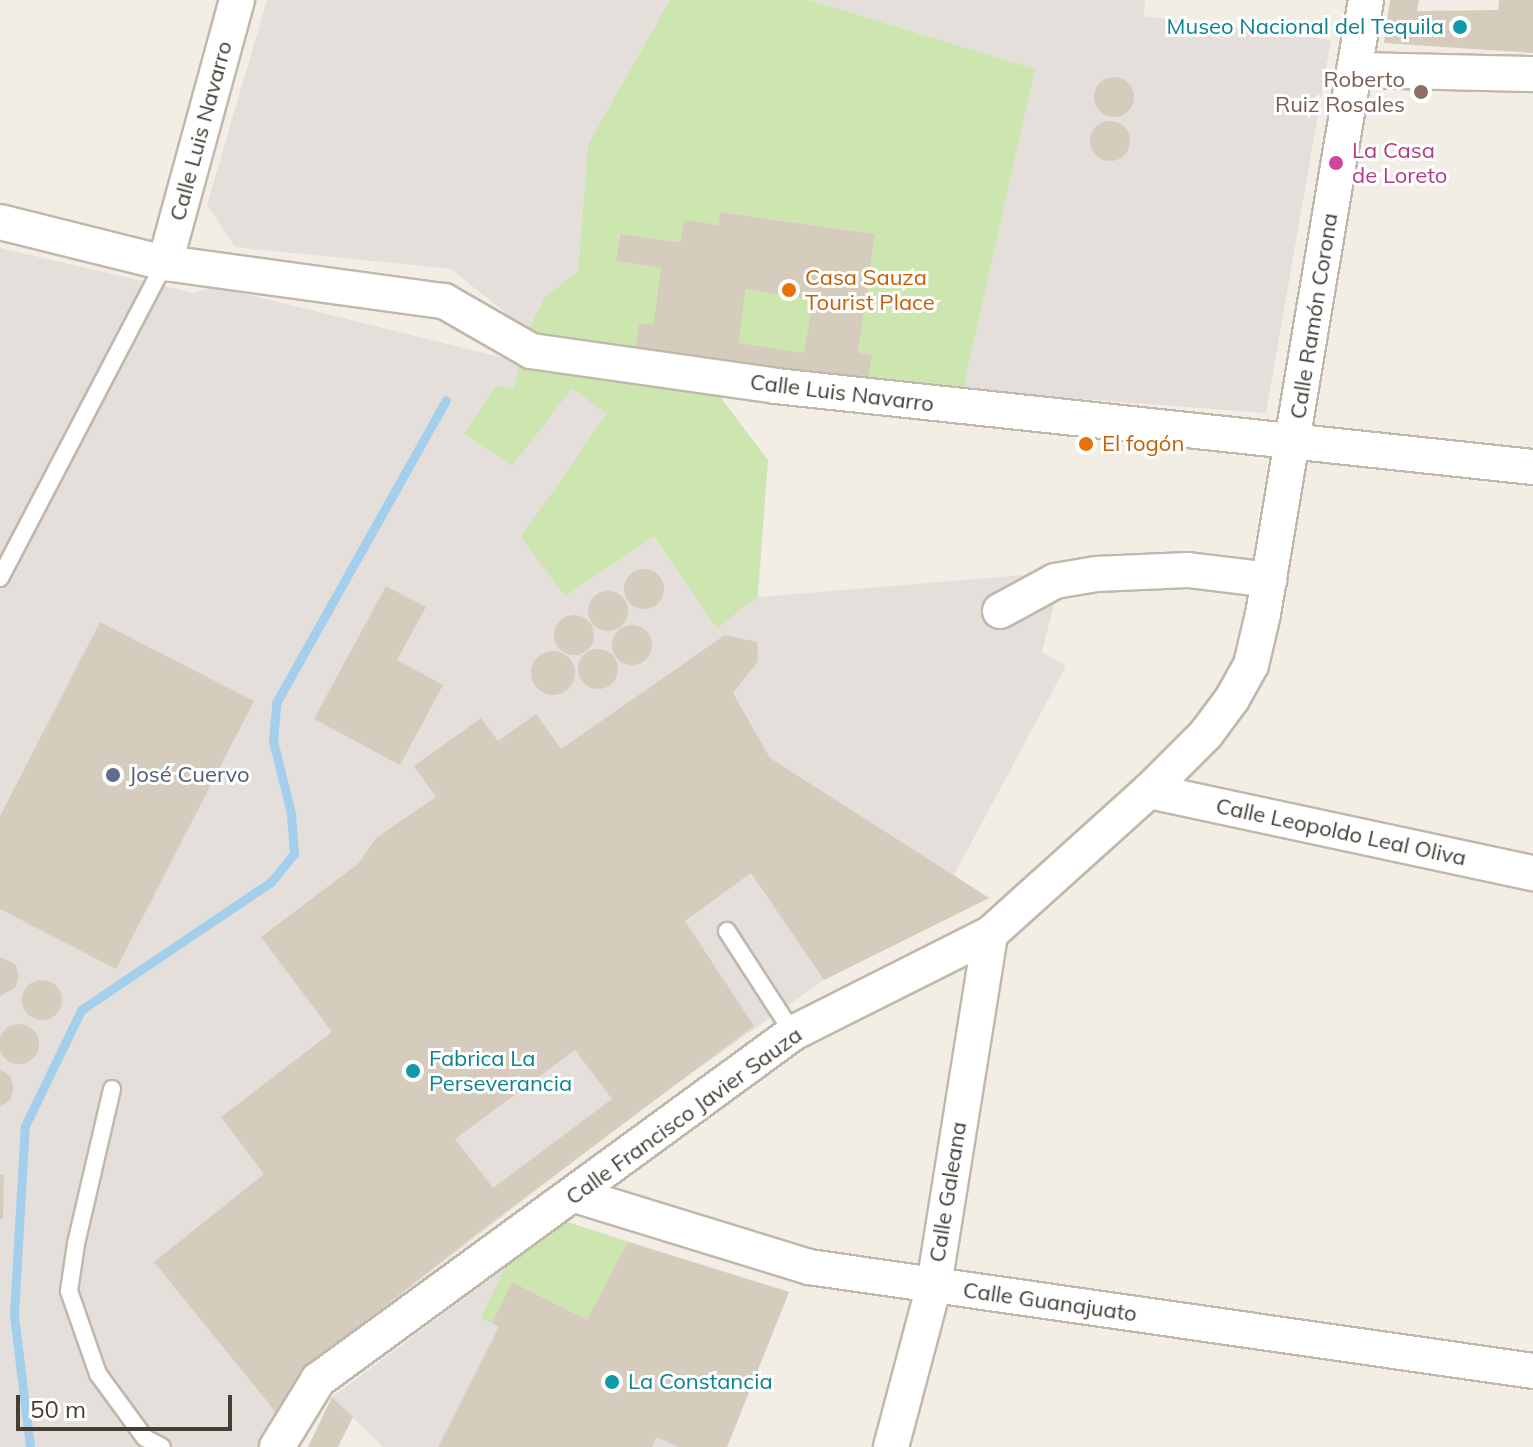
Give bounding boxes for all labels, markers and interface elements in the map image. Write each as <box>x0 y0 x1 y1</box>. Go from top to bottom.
place label: Museo Nacional del Tequila <box>1167 14 1444 40</box>
marker: Museo Nacional del Tequila <box>1451 18 1469 36</box>
street label: Calle Luis Navarro <box>164 38 238 224</box>
place label: Roberto Ruiz Rosales <box>1275 66 1405 118</box>
marker: Roberto Ruiz Rosales <box>1412 83 1430 101</box>
place label: La Casa de Loreto <box>1352 137 1447 188</box>
marker: La Casa de Loreto <box>1327 154 1345 172</box>
street label: Calle Ramón Corona <box>1285 211 1343 421</box>
place label: Casa Sauza Tourist Place <box>805 264 935 316</box>
marker: Casa Sauza Tourist Place <box>780 281 798 299</box>
street label: Calle Luis Navarro <box>749 369 935 417</box>
place label: El fogón <box>1102 431 1184 457</box>
marker: El fogón <box>1077 435 1095 453</box>
place label: José Cuervo <box>129 762 250 788</box>
marker: José Cuervo <box>104 766 122 784</box>
street label: Calle Leopoldo Leal Oliva <box>1213 793 1469 871</box>
street label: Calle Francisco Javier Sauza <box>561 1021 807 1211</box>
place label: Fabrica La Perseverancia <box>429 1045 572 1096</box>
marker: Fabrica La Perseverancia <box>404 1062 422 1080</box>
street label: Calle Galeana <box>924 1120 972 1264</box>
street label: Calle Guanajuato <box>961 1277 1139 1327</box>
place label: La Constancia <box>628 1369 773 1395</box>
marker: La Constancia <box>603 1373 621 1391</box>
scale bar <box>20 1379 236 1429</box>
text: 50 m <box>30 1394 86 1424</box>

